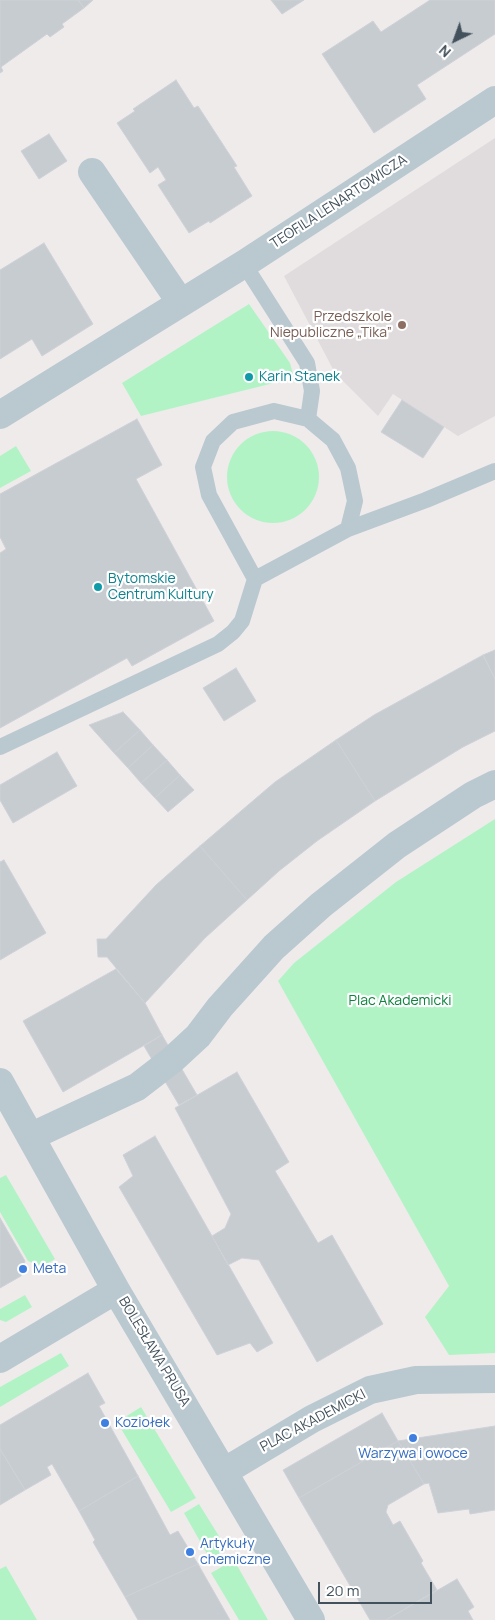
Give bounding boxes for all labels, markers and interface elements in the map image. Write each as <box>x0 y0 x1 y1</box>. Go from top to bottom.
north arrow <box>430 15 480 65</box>
text: N <box>435 41 455 62</box>
street label: TEOFILA LENARTOWICZA <box>268 152 410 252</box>
place label: Przedszkole Niepubliczne „Tika” <box>270 309 392 342</box>
marker: Przedszkole Niepubliczne „Tika” <box>396 319 408 331</box>
place label: Karin Stanek <box>259 369 340 385</box>
marker: Karin Stanek <box>243 371 255 383</box>
place label: Bytomskie Centrum Kultury <box>108 571 214 604</box>
marker: Bytomskie Centrum Kultury <box>92 581 104 593</box>
park label: Plac Akademicki <box>348 993 452 1009</box>
place label: Meta <box>33 1261 66 1277</box>
marker: Meta <box>17 1263 29 1275</box>
street label: BOLESŁAWA PRUSA <box>115 1294 193 1410</box>
street label: PLAC AKADEMICKI <box>257 1386 369 1456</box>
place label: Koziołek <box>115 1415 170 1431</box>
marker: Koziołek <box>99 1417 111 1429</box>
marker: Warzywa i owoce <box>407 1432 419 1444</box>
place label: Warzywa i owoce <box>358 1446 468 1462</box>
place label: Artykuły chemiczne <box>200 1536 271 1568</box>
marker: Artykuły chemiczne <box>184 1546 196 1558</box>
scale bar <box>320 1572 434 1604</box>
text: 20 m <box>326 1580 359 1601</box>

